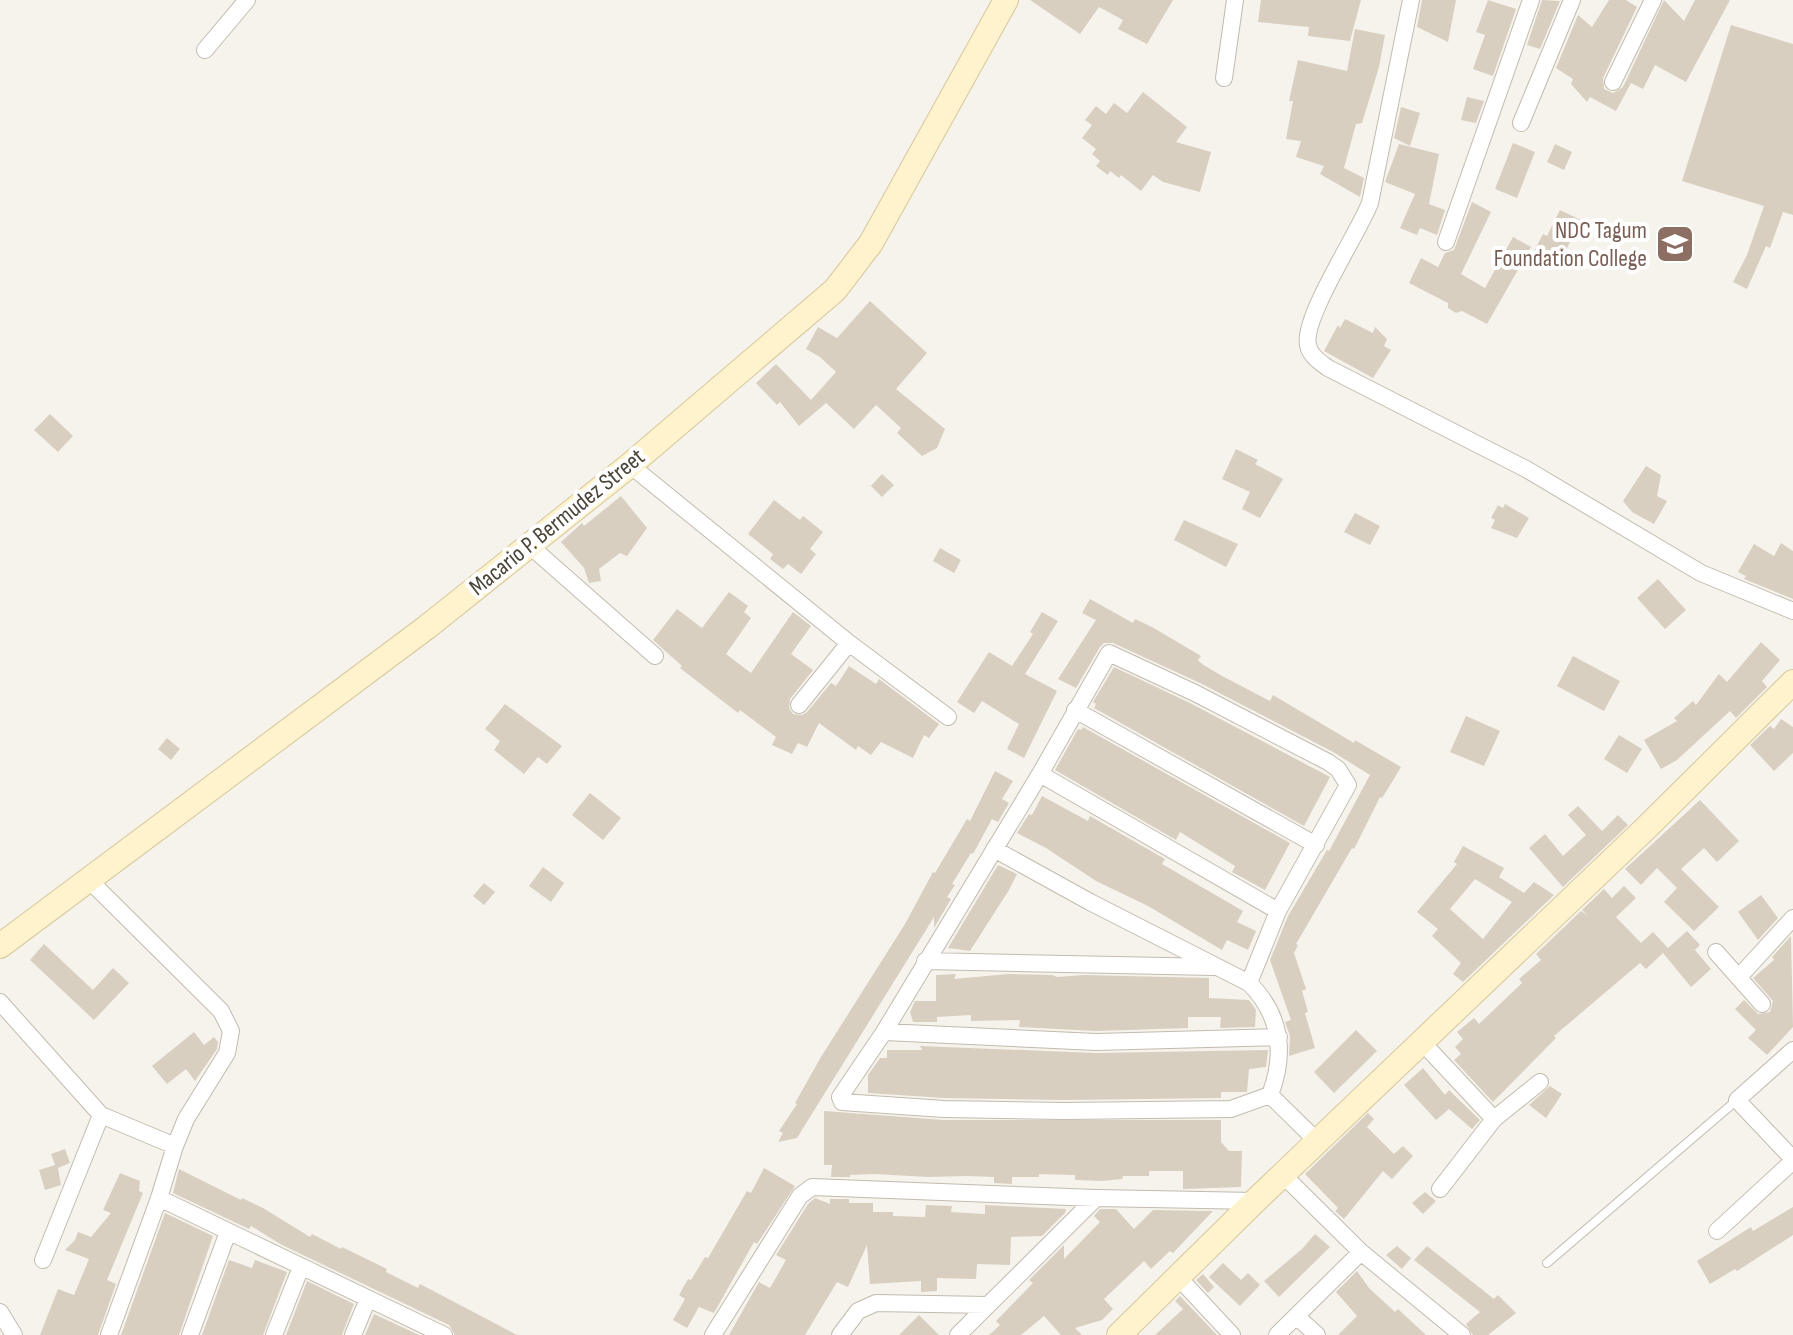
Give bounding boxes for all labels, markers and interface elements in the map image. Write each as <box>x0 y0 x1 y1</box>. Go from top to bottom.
place label: NDC Tagum Foundation College <box>1494 216 1647 273</box>
school or university icon: NDC Tagum Foundation College <box>1654 223 1696 265</box>
street label: Macario P. Bermudez Street <box>463 442 651 602</box>

